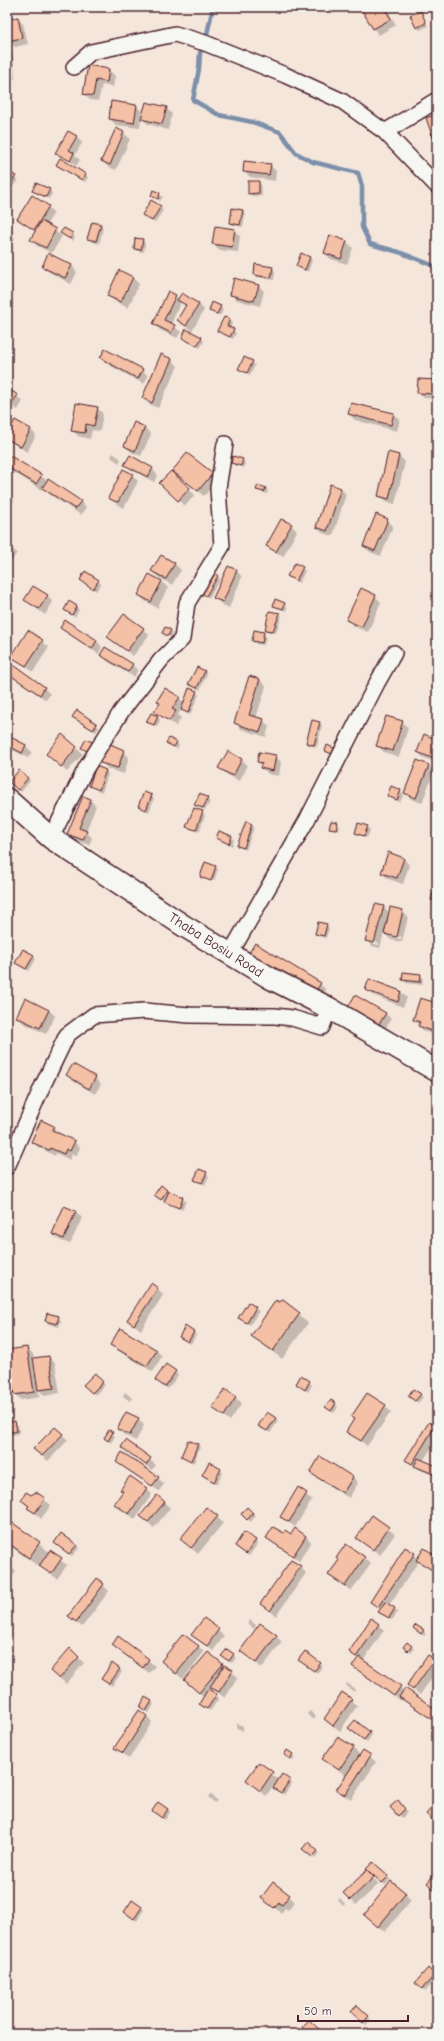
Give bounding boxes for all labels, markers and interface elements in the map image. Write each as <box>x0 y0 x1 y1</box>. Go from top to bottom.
street label: Thaba Bosiu Road <box>165 909 267 981</box>
scale bar <box>298 1997 408 2023</box>
text: 50 m <box>304 2004 332 2018</box>

